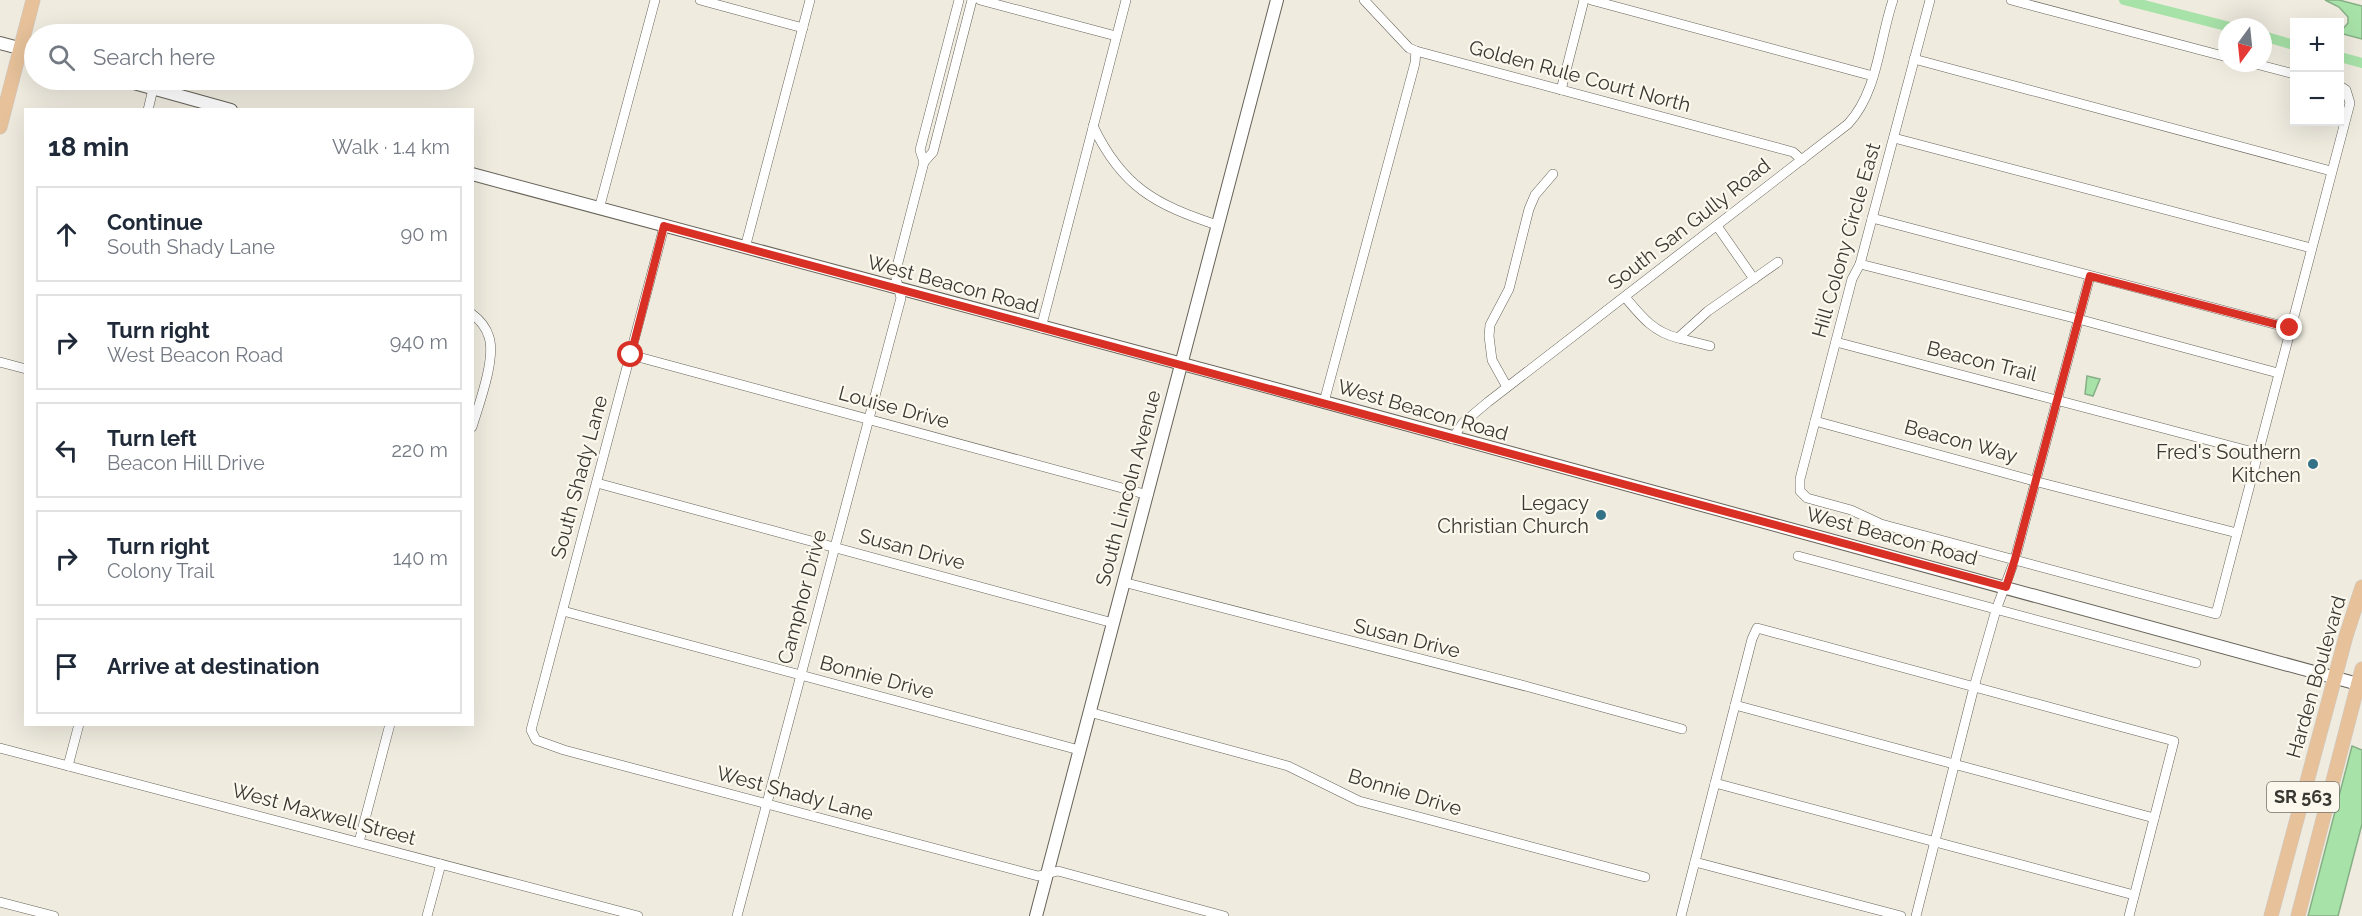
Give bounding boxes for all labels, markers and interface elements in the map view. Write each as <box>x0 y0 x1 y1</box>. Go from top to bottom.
north arrow <box>2218 18 2272 72</box>
map controls <box>2290 18 2344 126</box>
button: + <box>2290 18 2344 72</box>
search box <box>24 24 474 90</box>
street label: Golden Rule Court North <box>1467 35 1693 117</box>
icon: search <box>45 41 78 74</box>
text: Search here <box>93 44 215 70</box>
button: − <box>2290 72 2344 126</box>
text: 18 min <box>48 132 129 162</box>
text: Walk · 1.4 km <box>332 135 450 159</box>
street label: Hill Colony Circle East <box>1807 139 1885 340</box>
street label: South San Gully Road <box>1603 153 1775 295</box>
text: Continue <box>107 209 203 235</box>
icon: ahead <box>50 218 83 251</box>
text: 90 m <box>401 222 448 246</box>
text: South Shady Lane <box>107 235 275 259</box>
street label: West Beacon Road <box>865 250 1041 318</box>
route end <box>2276 314 2302 340</box>
text: Turn right <box>107 317 210 343</box>
icon: right <box>50 326 83 359</box>
text: 940 m <box>390 330 448 354</box>
street label: Beacon Trail <box>1924 336 2040 386</box>
route start <box>617 341 643 367</box>
text: West Beacon Road <box>107 343 283 367</box>
street label: West Beacon Road <box>1335 374 1511 446</box>
street label: Louise Drive <box>836 381 952 433</box>
street label: South Lincoln Avenue <box>1090 387 1166 588</box>
street label: South Shady Lane <box>546 393 612 561</box>
street label: Beacon Way <box>1902 414 2020 468</box>
text: Turn left <box>107 425 197 451</box>
icon: left <box>50 434 83 467</box>
text: 220 m <box>391 438 448 462</box>
place label: Fred's Southern Kitchen <box>2156 440 2301 487</box>
text: Beacon Hill Drive <box>107 451 265 475</box>
marker: Fred's Southern Kitchen <box>2306 457 2320 471</box>
place label: Legacy Christian Church <box>1437 491 1589 538</box>
street label: West Beacon Road <box>1804 502 1980 570</box>
marker: Legacy Christian Church <box>1594 508 1608 522</box>
street label: Susan Drive <box>856 523 968 575</box>
street label: Camphor Drive <box>773 527 832 667</box>
text: Turn right <box>107 533 210 559</box>
icon: right <box>50 542 83 575</box>
text: 140 m <box>393 546 448 570</box>
text: Colony Trail <box>107 559 214 583</box>
street label: Harden Boulevard <box>2281 593 2351 761</box>
street label: Susan Drive <box>1351 613 1463 663</box>
icon: arrive <box>50 650 83 683</box>
street label: Bonnie Drive <box>817 650 937 704</box>
text: Arrive at destination <box>107 653 320 679</box>
street label: West Shady Lane <box>714 761 876 826</box>
street label: Bonnie Drive <box>1345 763 1465 821</box>
street label: West Maxwell Street <box>229 778 419 850</box>
road number: SR 563 <box>2267 782 2339 812</box>

